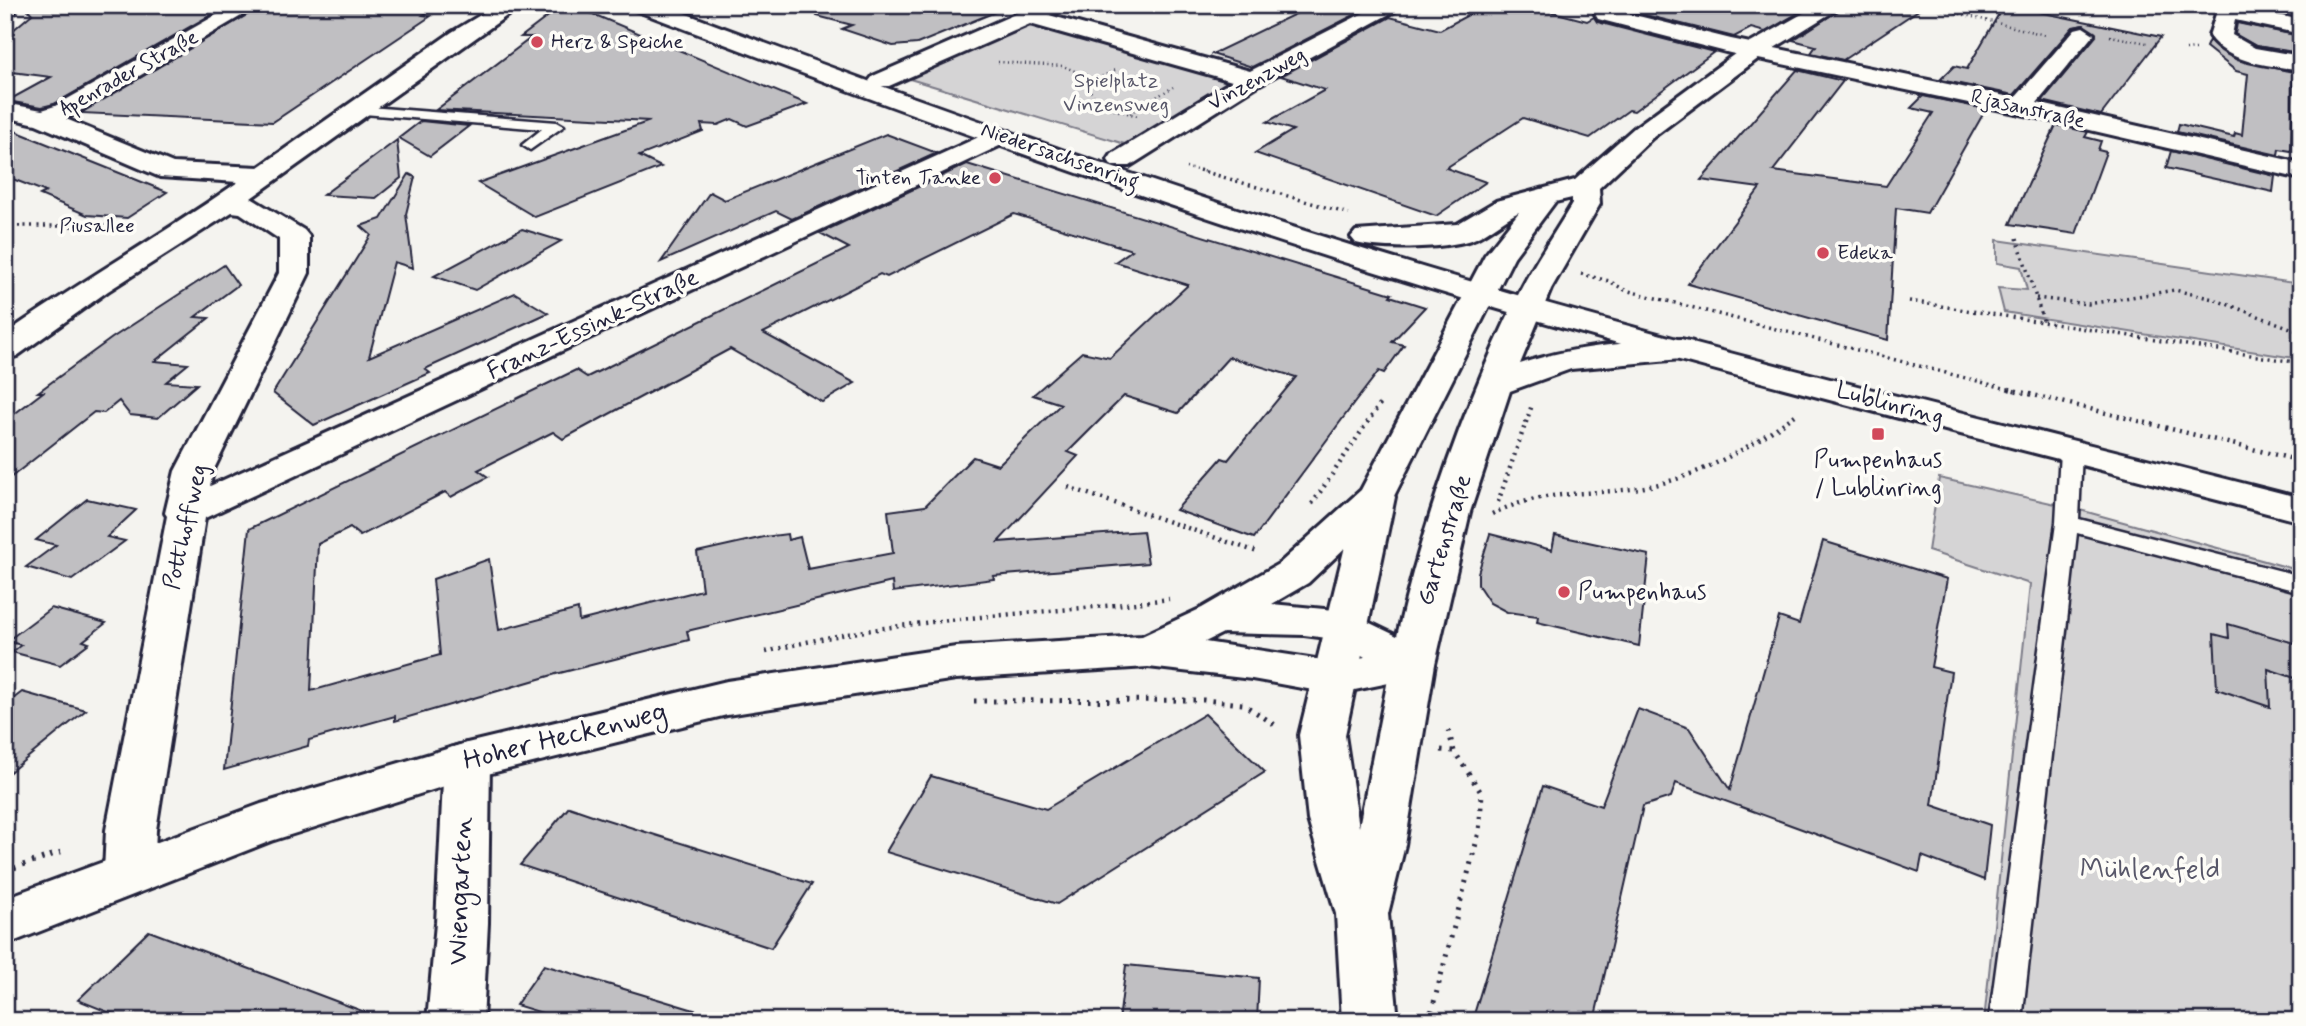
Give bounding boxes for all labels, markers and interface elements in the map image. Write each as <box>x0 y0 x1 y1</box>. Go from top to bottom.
street label: Apenrader Straße <box>55 23 204 124</box>
place label: Herz & Speiche <box>551 28 684 56</box>
marker: Herz & Speiche <box>529 34 545 50</box>
street label: Vinzenzweg <box>1203 41 1311 117</box>
park label: Spielplatz Vinzensweg <box>1063 67 1169 119</box>
street label: Rjasanstraße <box>1968 82 2088 136</box>
street label: Niedersachsenring <box>976 116 1143 198</box>
place label: Tinten Tanke <box>855 164 981 192</box>
marker: Tinten Tanke <box>987 170 1003 186</box>
street label: Piusallee <box>59 212 135 240</box>
place label: Edeka <box>1837 239 1893 267</box>
marker: Edeka <box>1815 245 1831 261</box>
street label: Franz-Essink-Straße <box>482 262 704 388</box>
street label: Lublinring <box>1833 375 1947 433</box>
marker: Pumpenhaus / Lublinring <box>1870 426 1886 442</box>
place label: Pumpenhaus / Lublinring <box>1814 445 1942 504</box>
street label: Potthoffweg <box>157 461 215 593</box>
street label: Gartenstraße <box>1410 471 1480 609</box>
place label: Pumpenhaus <box>1578 577 1706 608</box>
marker: Pumpenhaus <box>1556 584 1572 600</box>
street label: Hoher Heckenweg <box>459 694 671 782</box>
street label: Wiengarten <box>440 816 484 966</box>
park label: Mühlenfeld <box>2080 852 2220 889</box>

